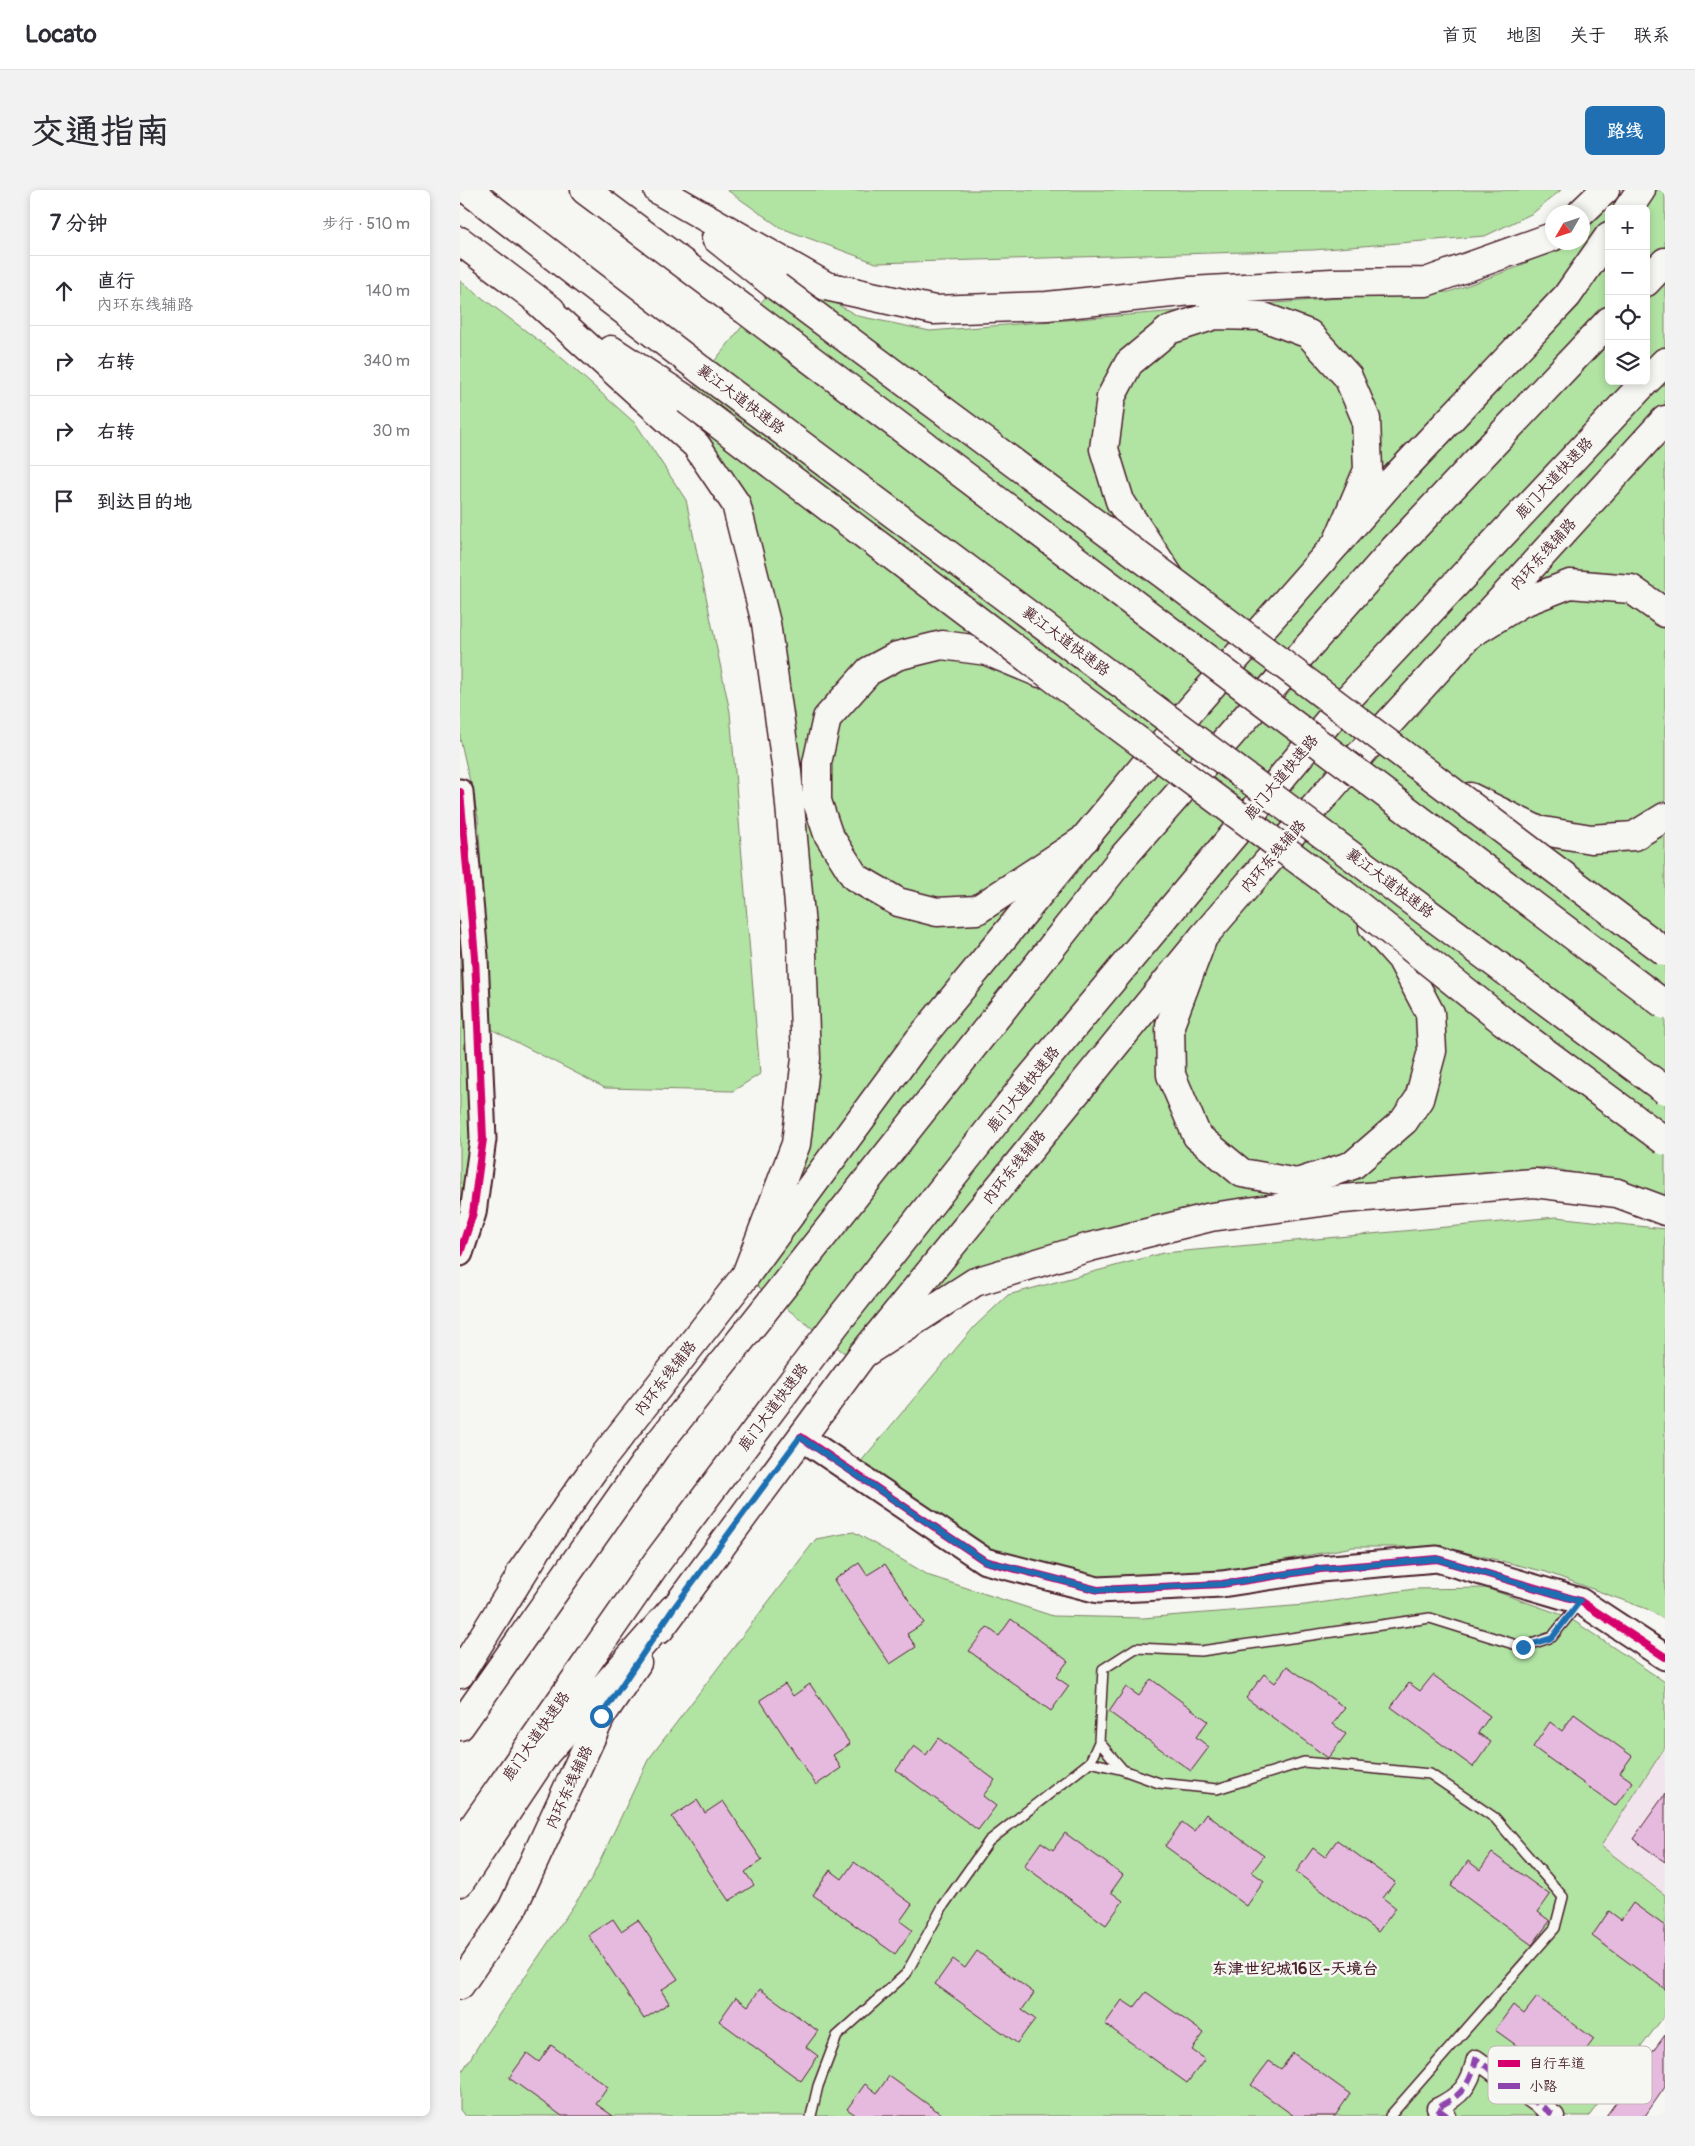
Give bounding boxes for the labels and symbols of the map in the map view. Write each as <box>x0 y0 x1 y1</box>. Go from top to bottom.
north arrow <box>1545 205 1590 250</box>
street label: 襄江大道快速路 <box>693 360 788 439</box>
street label: 鹿门大道快速路 <box>1512 433 1597 523</box>
street label: 内环东线辅路 <box>1506 515 1581 594</box>
street label: 襄江大道快速路 <box>1018 602 1113 681</box>
street label: 鹿门大道快速路 <box>1240 731 1322 824</box>
street label: 内环东线辅路 <box>1237 816 1310 897</box>
street label: 襄江大道快速路 <box>1342 844 1437 923</box>
street label: 鹿门大道快速路 <box>983 1043 1064 1136</box>
street label: 内环东线辅路 <box>979 1126 1050 1208</box>
street label: 内环东线辅路 <box>630 1337 701 1420</box>
street label: 鹿门大道快速路 <box>734 1360 813 1455</box>
route end <box>1512 1636 1535 1659</box>
street label: 鹿门大道快速路 <box>499 1688 574 1785</box>
route start <box>590 1705 613 1728</box>
street label: 内环东线辅路 <box>542 1742 597 1832</box>
district label: 东津世纪城16区-天境台 <box>1212 1959 1378 1979</box>
legend <box>1488 2046 1652 2104</box>
text: 自行车道 <box>1529 2055 1585 2072</box>
text: 小路 <box>1529 2078 1557 2095</box>

